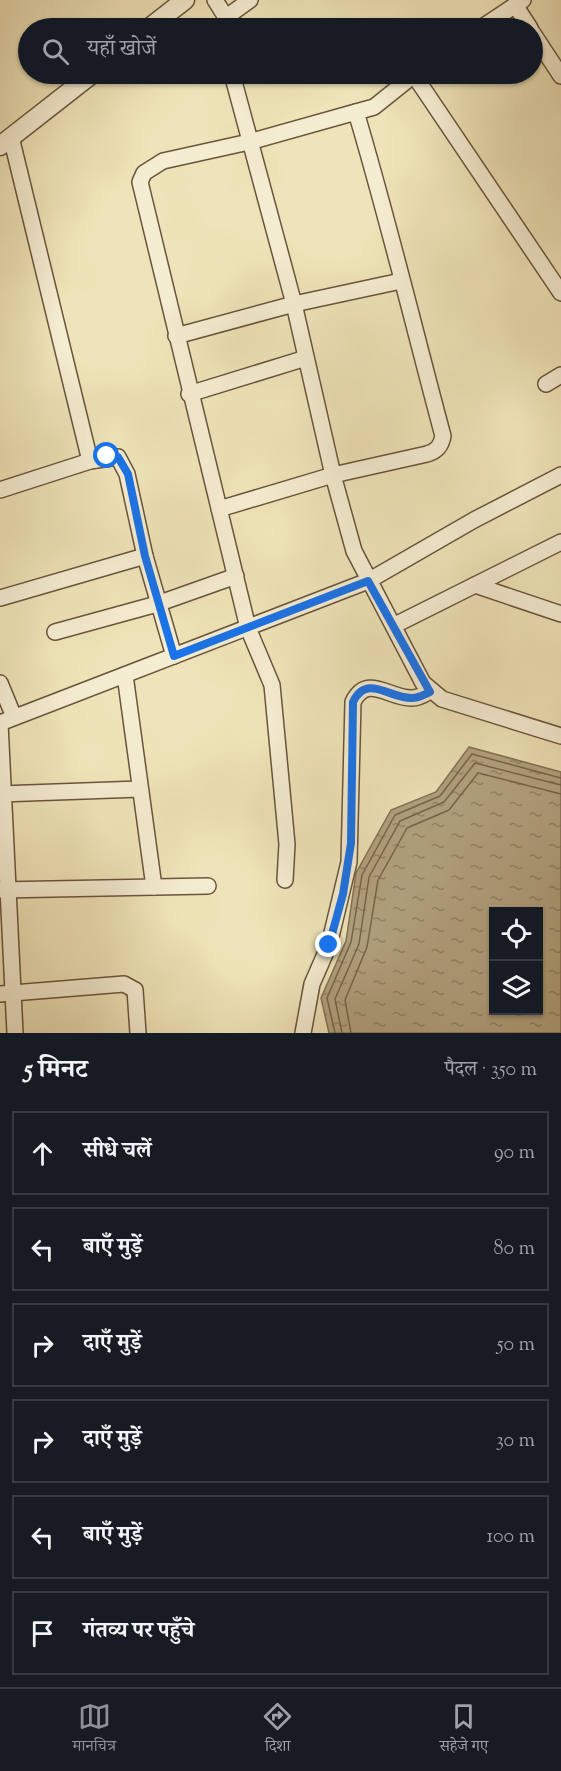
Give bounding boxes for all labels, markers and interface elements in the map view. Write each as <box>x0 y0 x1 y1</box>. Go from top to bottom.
search box <box>18 18 543 84</box>
text: यहाँ खोजें <box>87 34 156 66</box>
icon: search <box>39 35 72 68</box>
route start <box>93 442 119 468</box>
map controls <box>489 907 543 1015</box>
button: locate <box>489 907 543 961</box>
route end <box>315 931 341 957</box>
button: layers <box>489 961 543 1015</box>
text: 5 मिनट <box>24 1052 88 1089</box>
text: पैदल · 350 m <box>444 1056 537 1085</box>
text: सीधे चलें <box>83 1136 152 1168</box>
icon: ahead <box>26 1137 59 1170</box>
text: 90 m <box>494 1139 535 1168</box>
text: बाएँ मुड़ें <box>83 1232 142 1264</box>
icon: left <box>26 1233 59 1266</box>
text: 80 m <box>494 1235 535 1264</box>
text: दाएँ मुड़ें <box>83 1328 142 1360</box>
icon: right <box>26 1329 59 1362</box>
text: 50 m <box>497 1331 535 1360</box>
text: दाएँ मुड़ें <box>83 1424 142 1456</box>
icon: right <box>26 1425 59 1458</box>
text: 30 m <box>496 1427 535 1456</box>
text: बाएँ मुड़ें <box>83 1520 142 1552</box>
icon: left <box>26 1521 59 1554</box>
text: 100 m <box>486 1523 535 1552</box>
text: गंतव्य पर पहुँचे <box>83 1616 194 1648</box>
icon: arrive <box>26 1617 59 1650</box>
tab: मानचित्र <box>73 1700 116 1761</box>
tab: दिशा <box>261 1700 294 1761</box>
tab: सहेजे गए <box>439 1700 488 1761</box>

